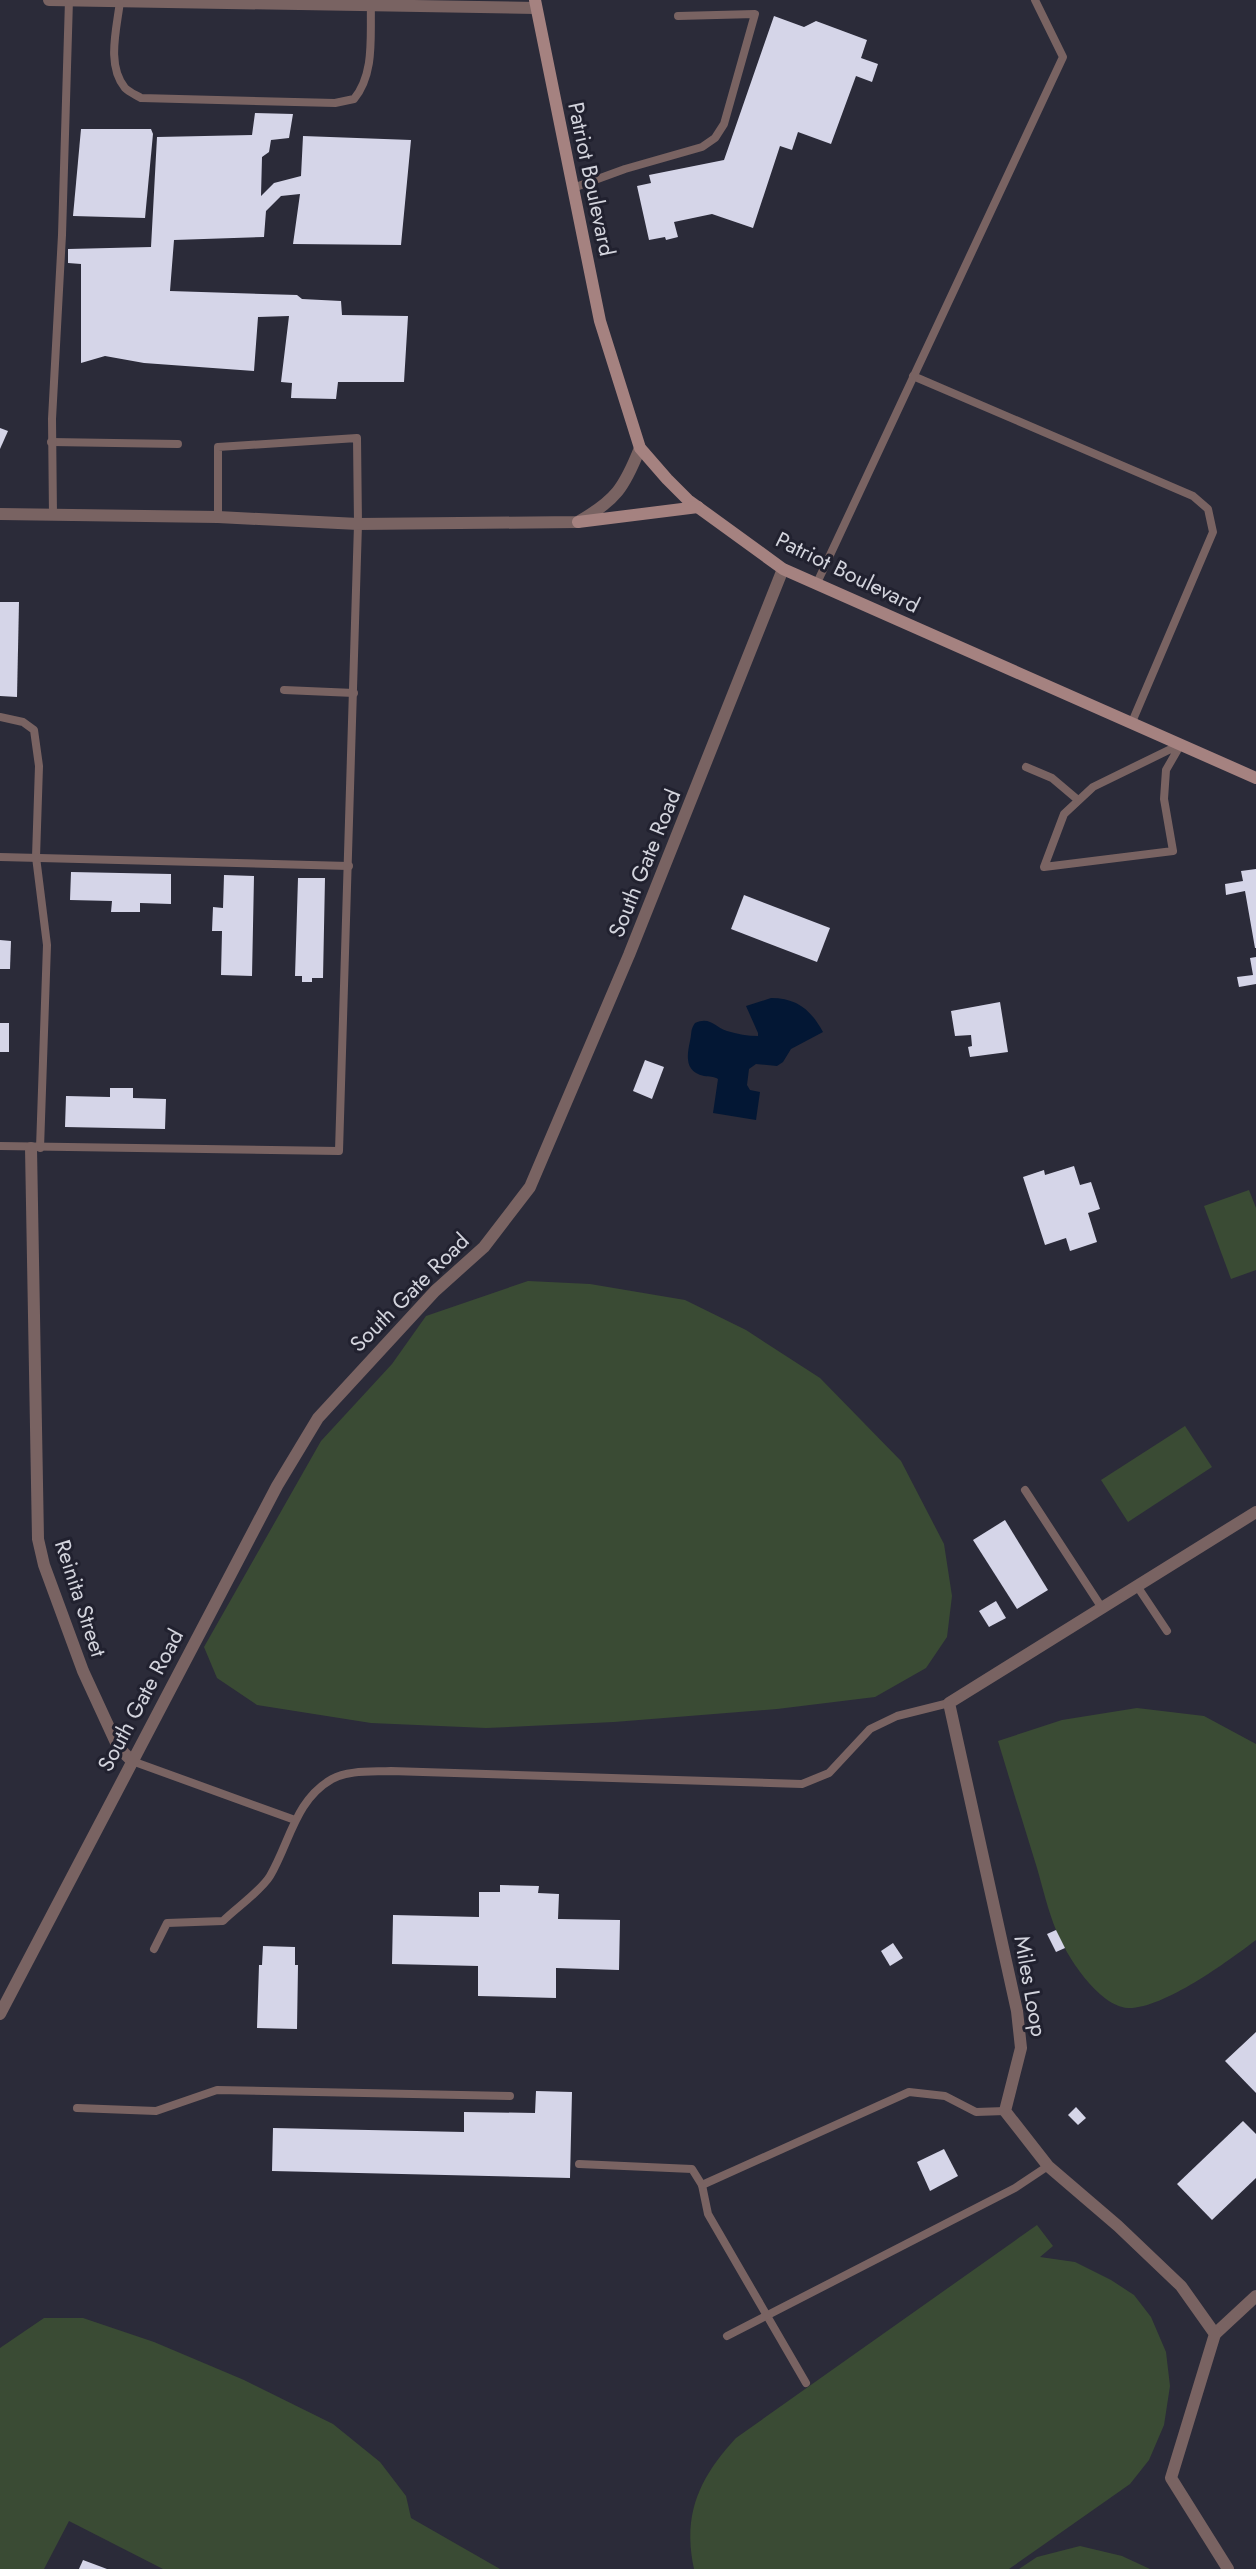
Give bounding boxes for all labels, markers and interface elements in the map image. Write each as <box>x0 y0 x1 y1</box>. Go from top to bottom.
street label: Patriot Boulevard <box>560 99 624 259</box>
street label: Patriot Boulevard <box>771 523 925 621</box>
street label: South Gate Road <box>600 784 688 942</box>
street label: South Gate Road <box>342 1225 476 1359</box>
street label: Reinita Street <box>47 1535 115 1661</box>
street label: South Gate Road <box>89 1623 191 1777</box>
street label: Miles Loop <box>1006 1933 1056 2039</box>

